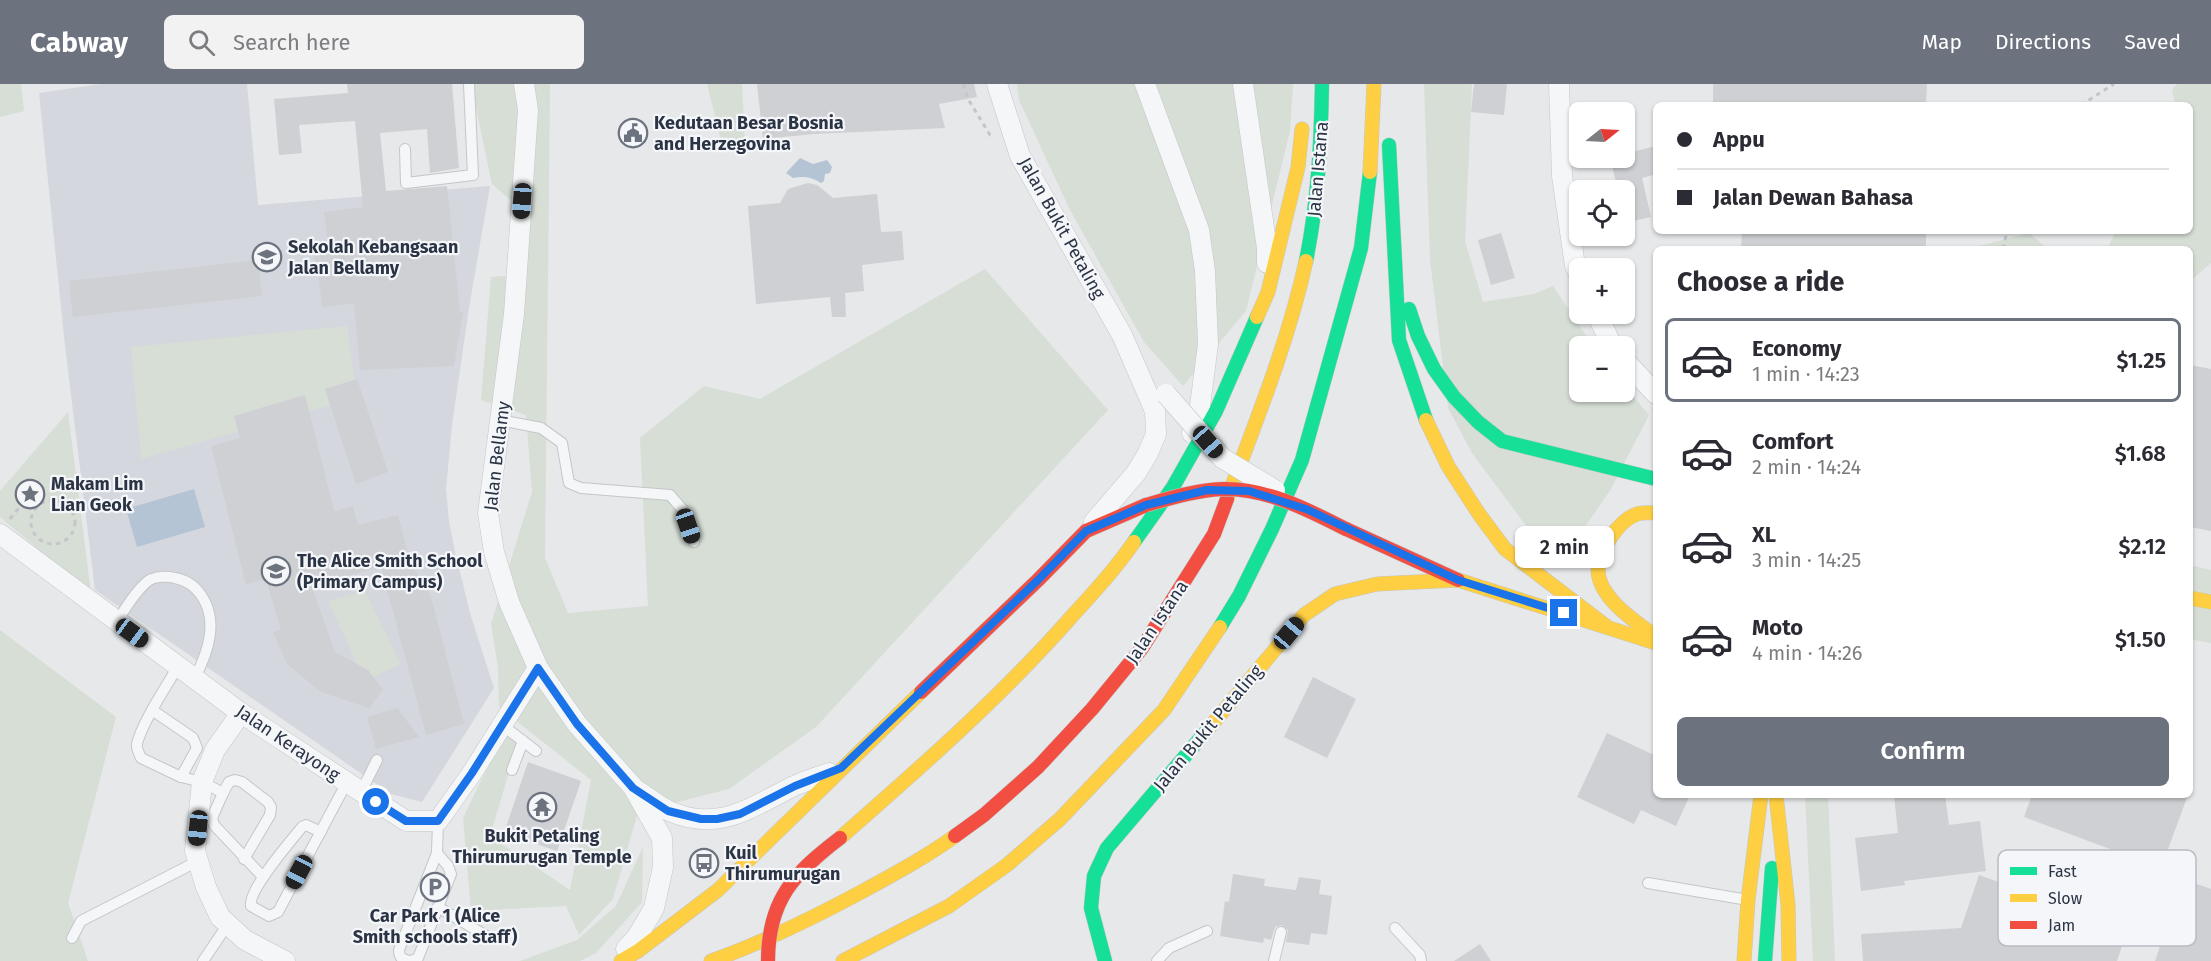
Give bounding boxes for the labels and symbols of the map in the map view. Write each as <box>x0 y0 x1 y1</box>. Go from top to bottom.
north arrow <box>1569 102 1635 168</box>
place label: Kedutaan Besar Bosnia and Herzegovina <box>654 112 844 155</box>
public building icon: Kedutaan Besar Bosnia and Herzegovina <box>617 117 649 149</box>
street label: Jalan Istana <box>1303 120 1333 218</box>
street label: Jalan Bukit Petaling <box>1014 153 1110 303</box>
car <box>512 182 532 220</box>
place label: Sekolah Kebangsaan Jalan Bellamy <box>287 236 458 279</box>
school or university icon: Sekolah Kebangsaan Jalan Bellamy <box>251 241 283 273</box>
street label: Jalan Bellamy <box>479 400 515 512</box>
car <box>1189 423 1227 461</box>
place label: Makam Lim Lian Geok <box>51 473 144 516</box>
place icon: Makam Lim Lian Geok <box>14 478 46 510</box>
car <box>674 506 702 546</box>
callout: 2 min <box>1514 526 1614 568</box>
place label: The Alice Smith School (Primary Campus) <box>297 550 483 593</box>
school or university icon: The Alice Smith School (Primary Campus) <box>260 555 292 587</box>
street label: Jalan Istana <box>1121 576 1193 668</box>
route end <box>1550 599 1577 626</box>
car <box>1271 613 1307 653</box>
car <box>112 615 152 651</box>
street label: Jalan Bukit Petaling <box>1149 660 1268 796</box>
street label: Jalan Kerayong <box>232 700 345 786</box>
route start <box>362 788 389 815</box>
temple icon: Bukit Petaling Thirumurugan Temple <box>526 791 558 823</box>
car <box>187 809 209 847</box>
place label: Bukit Petaling Thirumurugan Temple <box>452 825 632 868</box>
place label: Kuil Thirumurugan <box>725 842 840 885</box>
bus stop icon: Kuil Thirumurugan <box>688 847 720 879</box>
legend <box>1998 850 2196 946</box>
car <box>283 852 315 892</box>
text: Fast <box>2048 862 2077 881</box>
parking icon: Car Park 1 (Alice Smith schools staff) <box>419 871 451 903</box>
text: Slow <box>2048 889 2083 908</box>
place label: Car Park 1 (Alice Smith schools staff) <box>353 905 517 948</box>
text: Jam <box>2048 916 2075 935</box>

